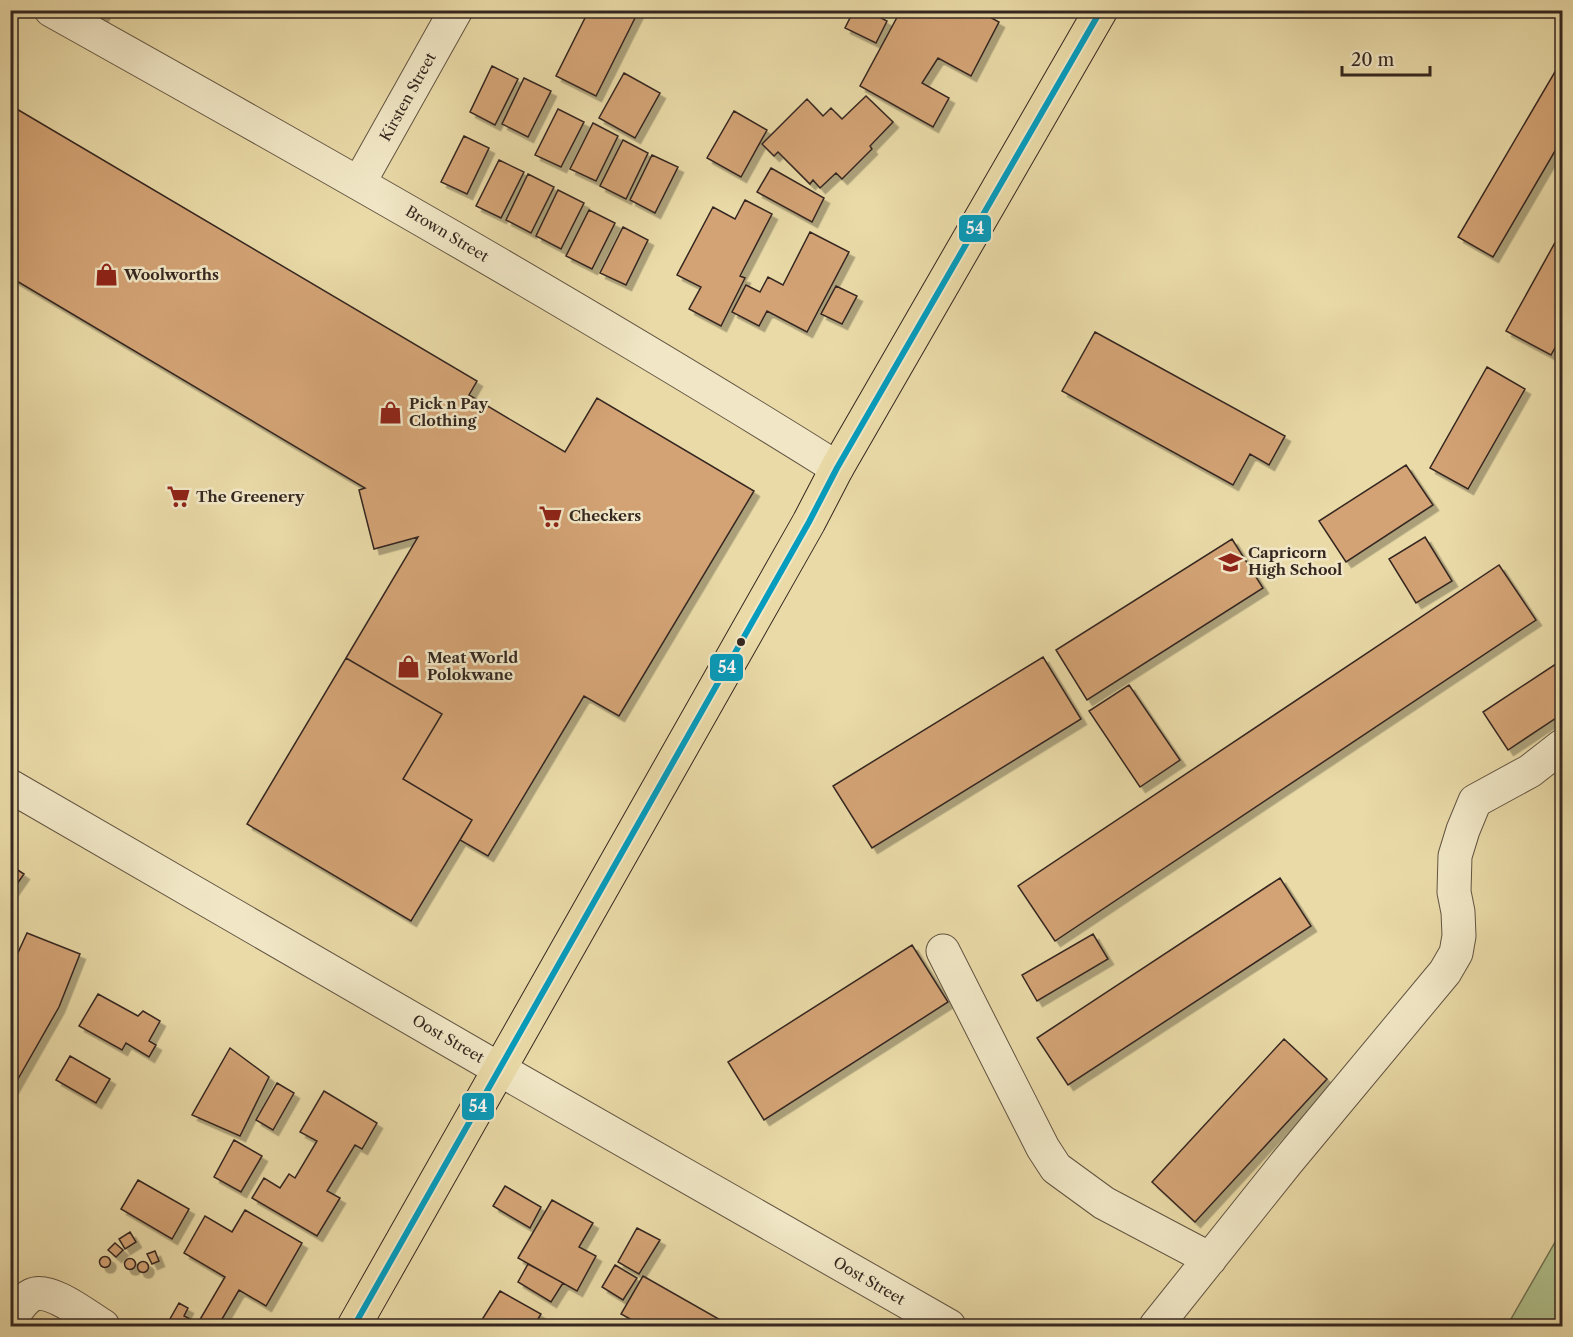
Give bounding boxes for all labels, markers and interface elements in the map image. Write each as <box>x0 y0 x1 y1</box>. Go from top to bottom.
scale bar <box>1342 39 1430 77</box>
street label: Kirsten Street <box>375 48 440 144</box>
text: 20 m <box>1351 49 1395 71</box>
street label: Brown Street <box>402 201 493 266</box>
line badge: 54 <box>958 214 992 243</box>
text: 54 <box>966 218 984 238</box>
shop icon: Woolworths <box>93 262 119 288</box>
place label: Woolworths <box>123 265 219 284</box>
place label: Pick n Pay Clothing <box>409 394 489 430</box>
shop icon: Pick n Pay Clothing <box>378 400 404 426</box>
supermarket icon: The Greenery <box>165 484 191 510</box>
place label: The Greenery <box>196 487 305 506</box>
supermarket icon: Checkers <box>538 503 564 529</box>
place label: Checkers <box>569 506 641 525</box>
place label: Capricorn High School <box>1248 543 1342 579</box>
school or university icon: Capricorn High School <box>1217 549 1243 575</box>
unlabelled marker <box>735 636 747 648</box>
place label: Meat World Polokwane <box>427 648 518 684</box>
line badge: 54 <box>709 653 744 682</box>
shop icon: Meat World Polokwane <box>396 654 422 680</box>
text: 54 <box>718 657 736 677</box>
street label: Oost Street <box>409 1010 488 1067</box>
line badge: 54 <box>461 1092 495 1121</box>
text: 54 <box>469 1096 487 1116</box>
street label: Oost Street <box>830 1252 909 1309</box>

